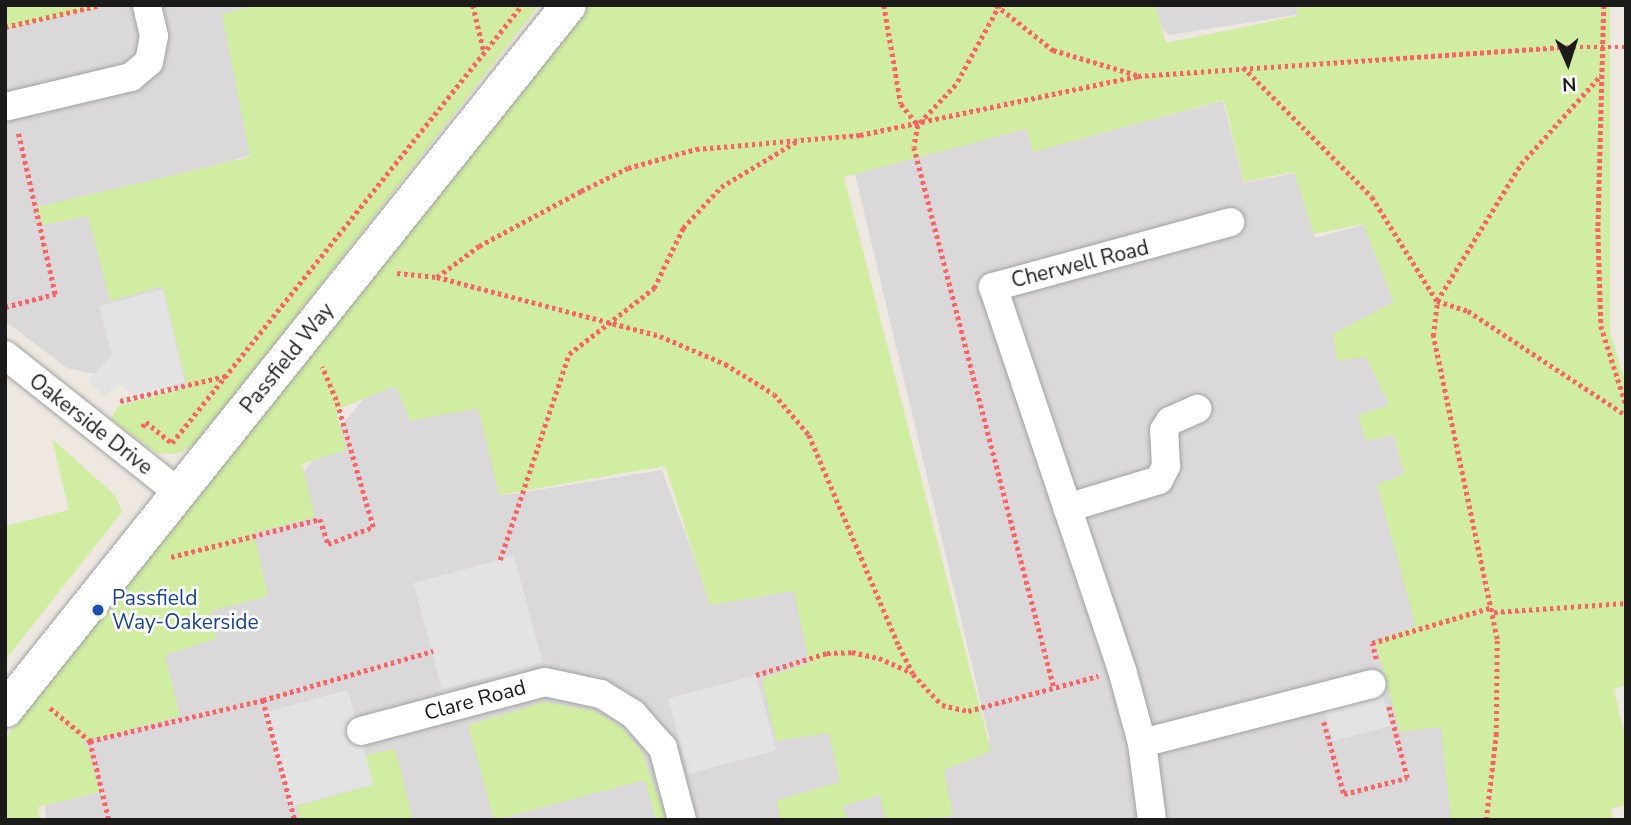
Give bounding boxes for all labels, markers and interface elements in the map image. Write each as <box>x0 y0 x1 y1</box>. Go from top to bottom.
north arrow <box>1533 28 1603 98</box>
text: N <box>1561 71 1577 97</box>
street label: Cherwell Road <box>1009 235 1151 293</box>
street label: Passfield Way <box>235 298 339 418</box>
street label: Oakerside Drive <box>24 368 158 480</box>
place label: Passfield Way-Oakerside <box>112 585 259 635</box>
marker: Passfield Way-Oakerside <box>90 602 106 618</box>
street label: Clare Road <box>421 674 529 726</box>

